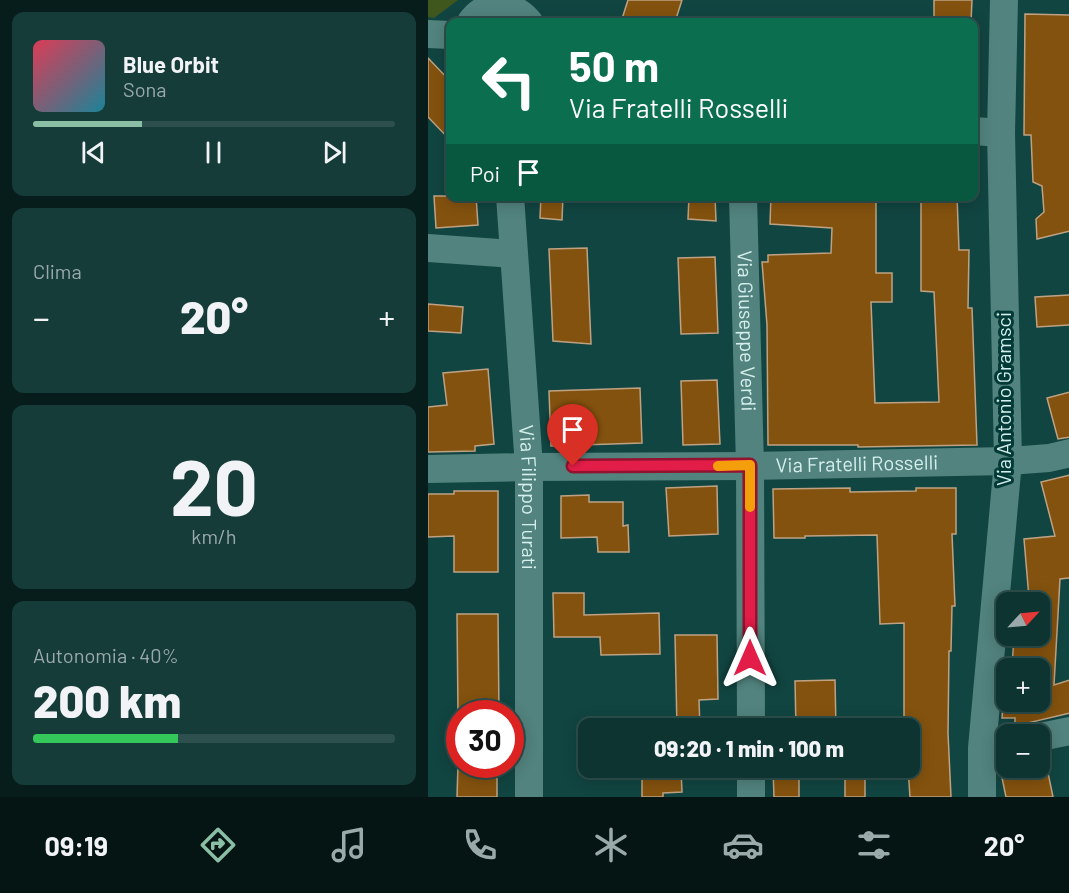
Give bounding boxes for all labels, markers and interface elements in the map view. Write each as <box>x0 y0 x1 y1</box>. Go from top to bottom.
text: 50 m <box>569 40 659 90</box>
icon: left <box>470 42 548 120</box>
text: Blue Orbit <box>123 51 219 77</box>
text: Sona <box>123 77 167 101</box>
text: Via Fratelli Rosselli <box>569 91 788 123</box>
icon: previous <box>77 136 110 169</box>
icon: pause <box>197 136 230 169</box>
icon: next <box>318 136 351 169</box>
icon: arrive <box>512 156 545 189</box>
text: Poi <box>470 160 500 186</box>
street label: Via Giuseppe Verdi <box>733 250 762 412</box>
text: Clima <box>33 259 82 283</box>
text: 20° <box>180 289 248 343</box>
text: − <box>33 297 50 337</box>
text: + <box>379 297 395 337</box>
street label: Via Antonio Gramsci <box>991 312 1015 486</box>
pin <box>547 404 598 466</box>
icon: arrive <box>556 413 589 446</box>
street label: Via Filippo Turati <box>515 424 542 570</box>
text: 20 <box>170 438 258 532</box>
street label: Via Fratelli Rosselli <box>775 449 938 477</box>
text: km/h <box>191 524 237 548</box>
north arrow <box>996 592 1050 646</box>
map controls <box>996 592 1050 778</box>
position arrow <box>718 626 782 690</box>
text: Autonomia · 40% <box>33 643 179 667</box>
button: + <box>996 658 1050 712</box>
text: 200 km <box>33 673 181 727</box>
speed limit sign: 30 <box>446 700 524 778</box>
button: − <box>996 724 1050 778</box>
text: 09:20 · 1 min · 100 m <box>654 735 844 761</box>
icon: directions <box>197 824 239 866</box>
icon: music <box>328 824 370 866</box>
icon: phone <box>459 824 501 866</box>
icon: climate <box>590 824 632 866</box>
icon: car <box>722 824 764 866</box>
icon: filters <box>853 824 895 866</box>
text: 09:19 <box>45 829 108 861</box>
text: 20° <box>984 829 1024 861</box>

